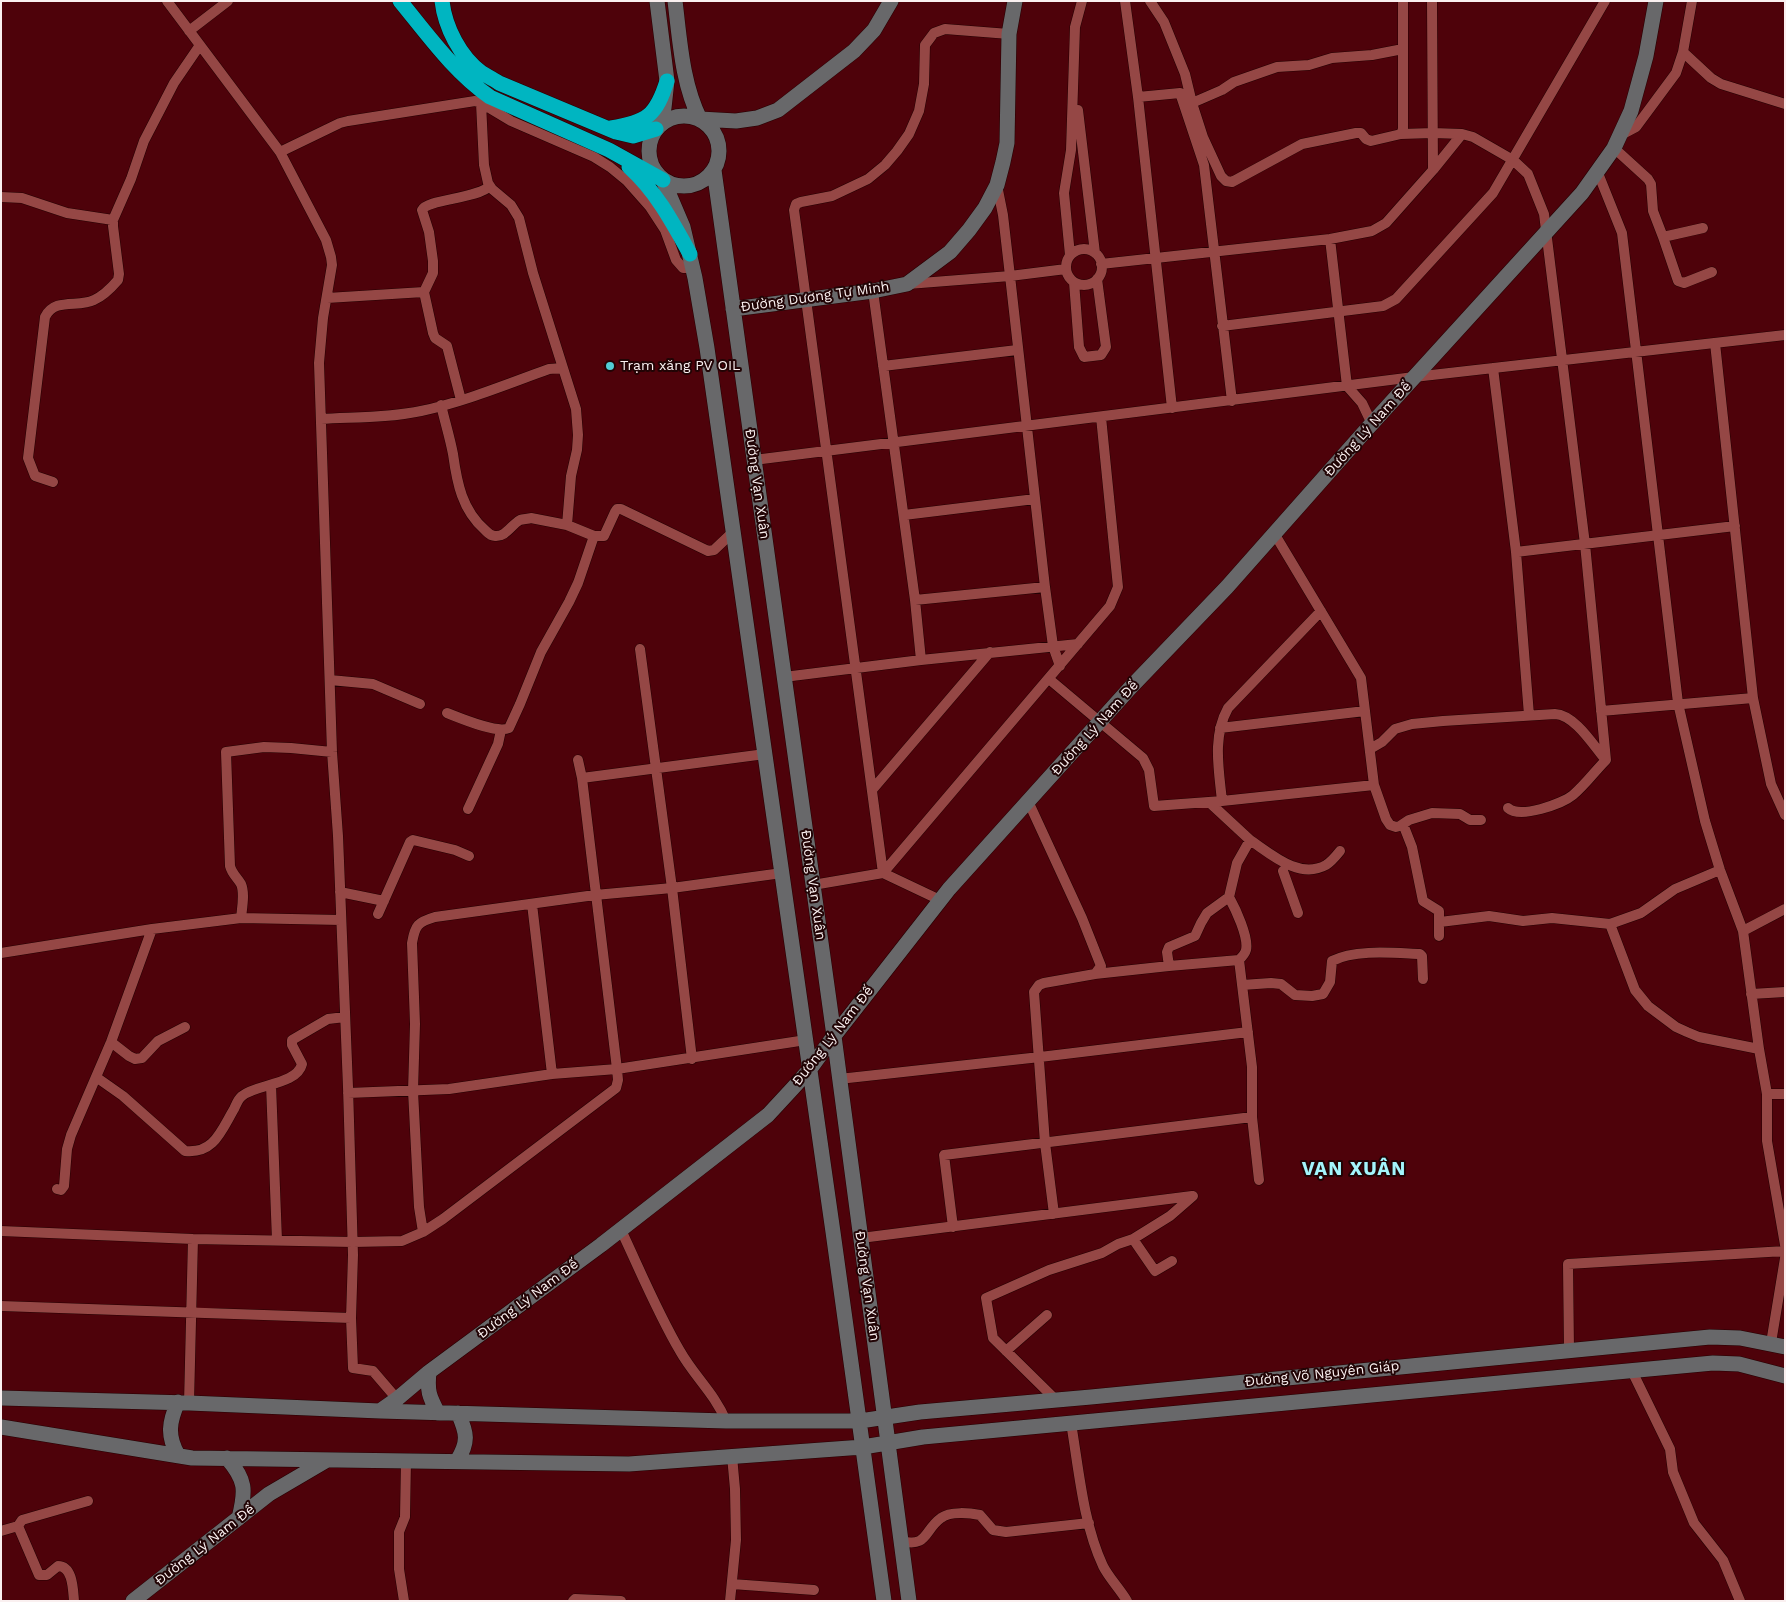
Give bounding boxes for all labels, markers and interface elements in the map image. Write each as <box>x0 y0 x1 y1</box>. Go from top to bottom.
street label: Đường Dương Tự Minh <box>739 278 891 316</box>
place label: Trạm xăng PV OIL <box>620 358 740 374</box>
marker: Trạm xăng PV OIL <box>604 360 616 372</box>
street label: Đường Lý Nam Đế <box>1321 378 1415 480</box>
street label: Đường Vạn Xuân <box>741 428 773 540</box>
street label: Đường Lý Nam Đế <box>1048 677 1142 779</box>
street label: Đường Vạn Xuân <box>797 829 829 941</box>
street label: Đường Lý Nam Đế <box>789 983 877 1089</box>
district label: VẠN XUÂN <box>1301 1158 1407 1180</box>
street label: Đường Vạn Xuân <box>851 1230 883 1342</box>
street label: Đường Lý Nam Đế <box>474 1256 582 1342</box>
street label: Đường Võ Nguyên Giáp <box>1244 1358 1400 1390</box>
street label: Đường Lý Nam Đế <box>152 1501 258 1589</box>

